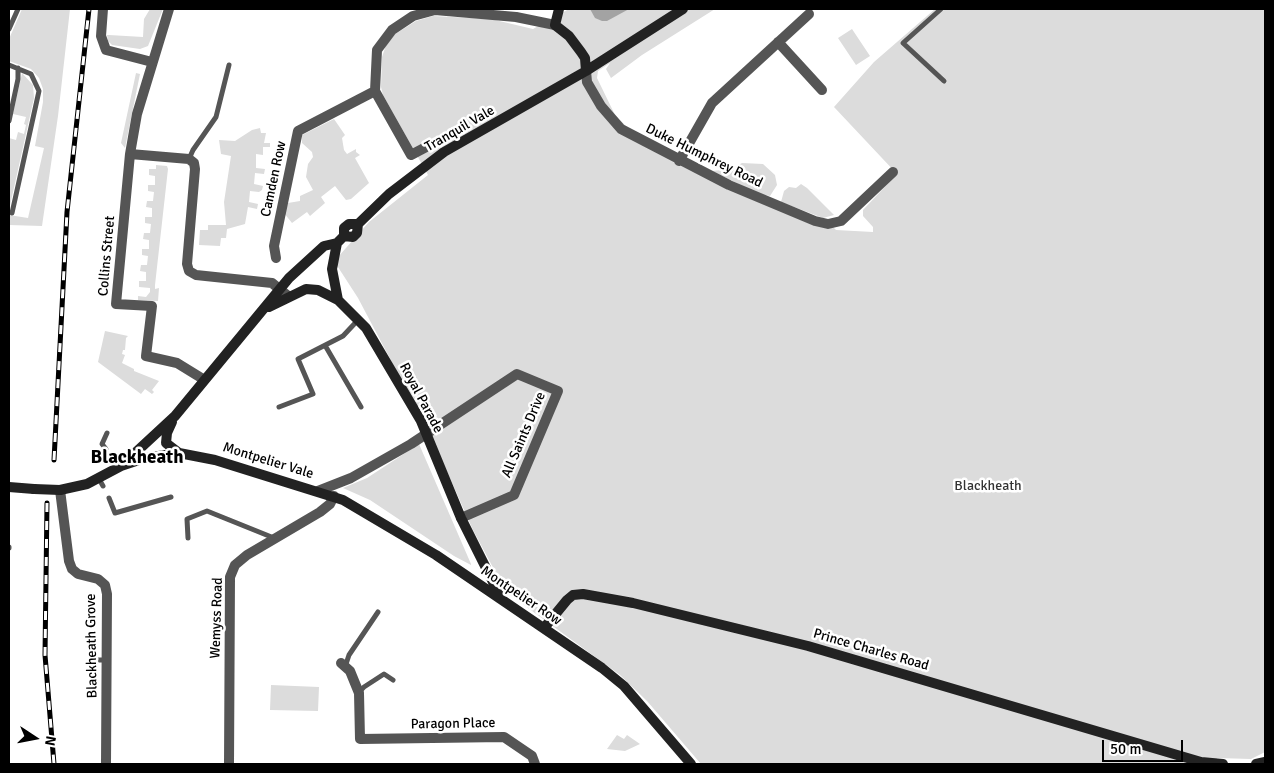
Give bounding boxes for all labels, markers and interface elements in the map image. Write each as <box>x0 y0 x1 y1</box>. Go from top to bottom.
street label: Tranquil Vale <box>422 102 498 156</box>
street label: Duke Humphrey Road <box>643 120 765 192</box>
street label: Camden Row <box>258 139 290 219</box>
street label: Collins Street <box>95 215 119 297</box>
street label: Royal Parade <box>395 360 447 436</box>
street label: All Saints Drive <box>498 390 550 480</box>
street label: Montpelier Vale <box>221 439 315 483</box>
district label: Blackheath <box>90 447 184 469</box>
park label: Blackheath <box>954 478 1022 494</box>
street label: Montpelier Row <box>477 563 565 629</box>
street label: Wemyss Road <box>207 577 227 659</box>
street label: Blackheath Grove <box>83 594 101 698</box>
street label: Prince Charles Road <box>811 625 931 675</box>
north arrow <box>10 713 60 763</box>
street label: Paragon Place <box>410 715 496 733</box>
scale bar <box>1104 730 1185 762</box>
text: N <box>41 735 59 747</box>
text: 50 m <box>1110 740 1141 758</box>

